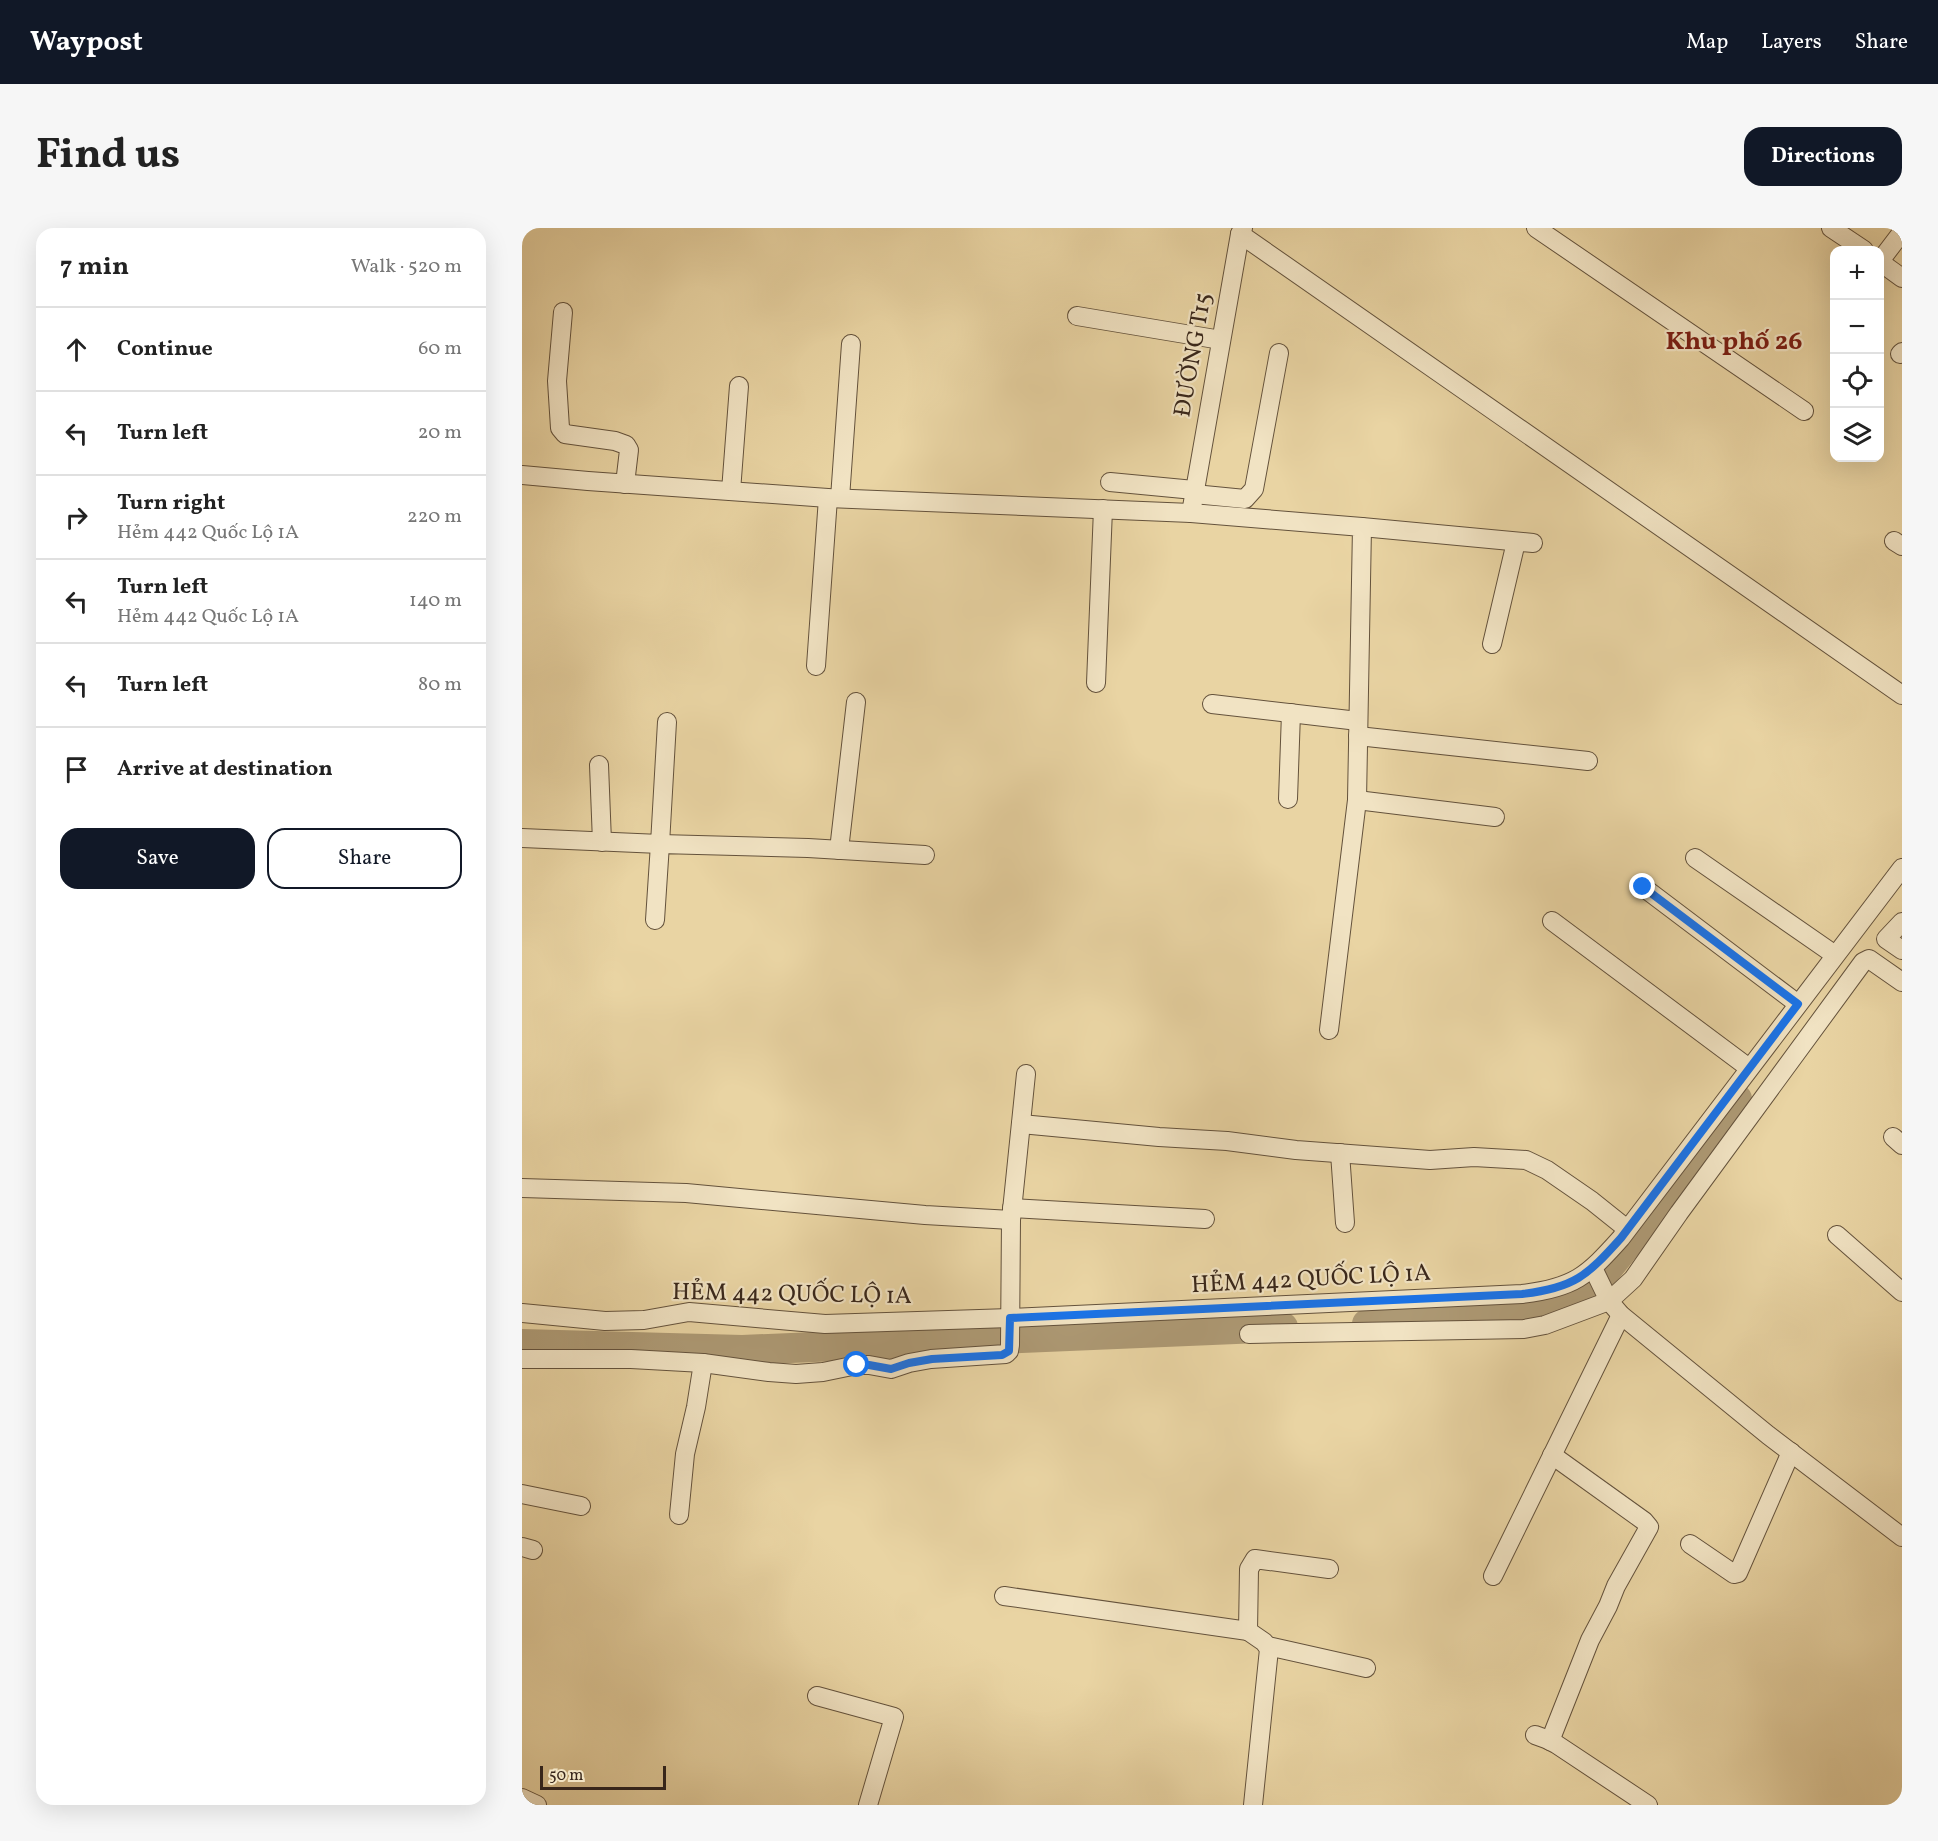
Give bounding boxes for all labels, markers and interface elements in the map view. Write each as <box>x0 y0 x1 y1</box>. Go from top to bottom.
text: Waypost <box>30 23 143 62</box>
text: Map <box>1686 28 1728 57</box>
text: Layers <box>1761 28 1822 57</box>
text: Share <box>1855 28 1908 57</box>
text: Find us <box>36 127 180 186</box>
button: Directions <box>1744 127 1902 186</box>
map controls <box>1830 246 1884 462</box>
button: + <box>1830 246 1884 300</box>
text: 7 min <box>60 249 129 285</box>
text: Walk · 520 m <box>351 253 462 281</box>
street label: ĐƯỜNG T15 <box>1166 290 1222 420</box>
button: − <box>1830 300 1884 354</box>
district label: Khu phố 26 <box>1665 324 1803 360</box>
icon: ahead <box>60 333 93 366</box>
text: Continue <box>117 334 213 365</box>
text: 60 m <box>418 335 462 363</box>
button: locate <box>1830 354 1884 408</box>
button: layers <box>1830 408 1884 462</box>
icon: left <box>60 417 93 450</box>
text: Turn left <box>117 418 208 449</box>
text: 20 m <box>418 419 462 447</box>
text: Turn right <box>117 488 225 519</box>
icon: right <box>60 501 93 534</box>
text: 220 m <box>407 503 462 531</box>
text: Hẻm 442 Quốc Lộ 1A <box>117 519 299 547</box>
text: Turn left <box>117 572 208 603</box>
icon: left <box>60 585 93 618</box>
text: 140 m <box>409 587 462 615</box>
text: Hẻm 442 Quốc Lộ 1A <box>117 603 299 631</box>
icon: left <box>60 669 93 702</box>
text: Turn left <box>117 670 208 701</box>
text: 80 m <box>418 671 462 699</box>
icon: arrive <box>60 753 93 786</box>
text: Arrive at destination <box>117 754 333 785</box>
button: Save <box>60 828 255 889</box>
button: Share <box>267 828 462 889</box>
route end <box>1629 873 1655 899</box>
street label: HẺM 442 QUỐC LỘ 1A <box>1190 1256 1432 1303</box>
street label: HẺM 442 QUỐC LỘ 1A <box>672 1275 912 1314</box>
route start <box>843 1351 869 1377</box>
scale bar <box>540 1763 666 1790</box>
text: 50 m <box>549 1765 583 1787</box>

